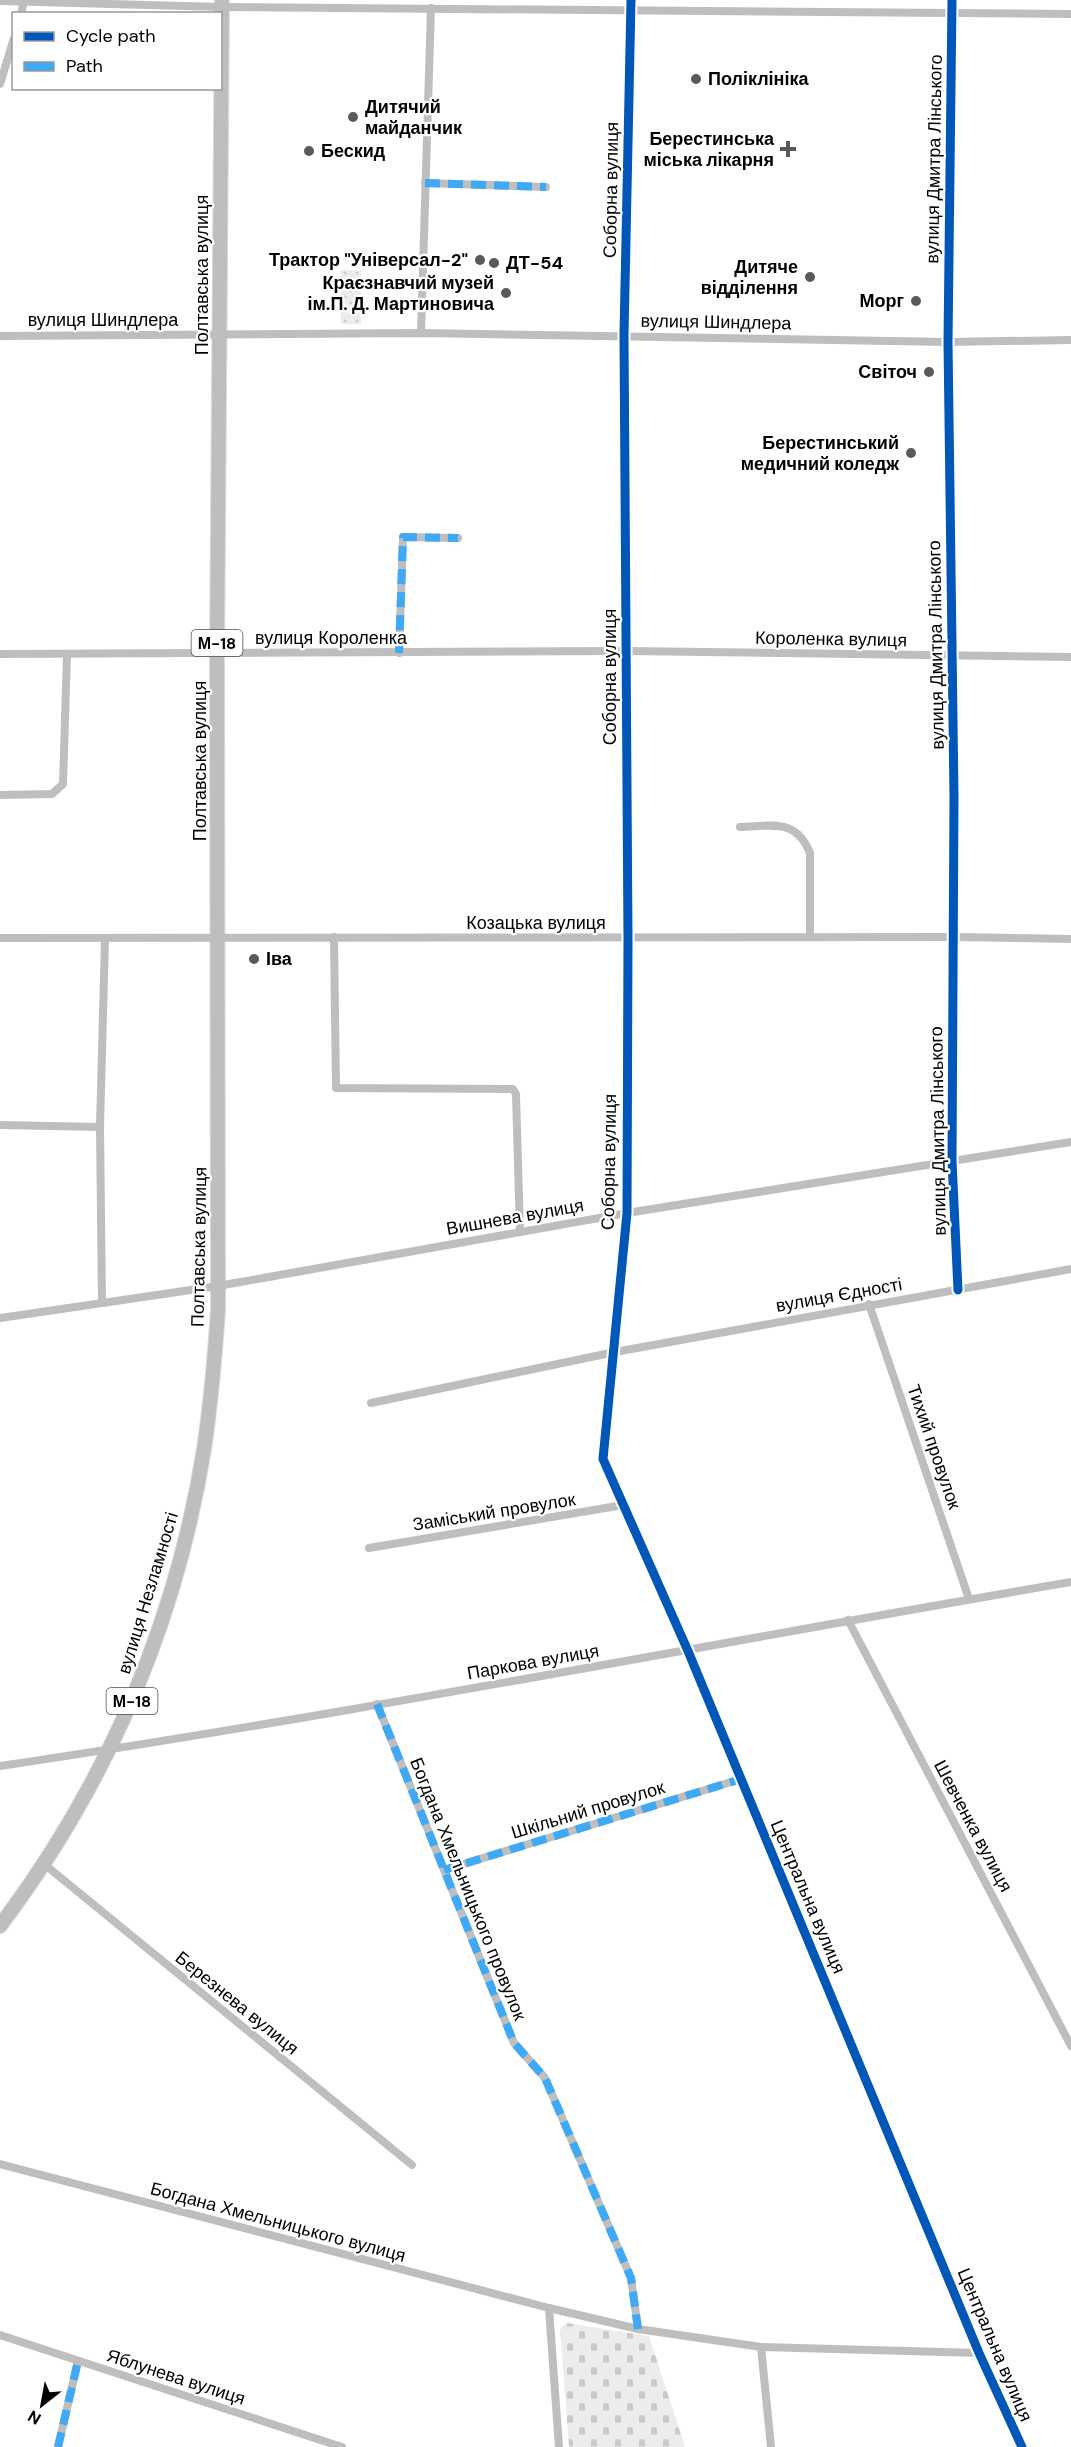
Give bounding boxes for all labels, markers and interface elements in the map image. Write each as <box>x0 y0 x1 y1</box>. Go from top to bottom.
legend <box>12 12 222 90</box>
text: Cycle path <box>66 24 156 48</box>
text: Path <box>66 54 103 78</box>
street label: вулиця Дмитра Лінського <box>920 54 948 264</box>
place label: Поліклініка <box>708 67 809 91</box>
marker: Поліклініка <box>689 72 703 86</box>
place label: Дитячий майданчик <box>365 95 463 140</box>
marker: Дитячий майданчик <box>346 110 360 124</box>
street label: Соборна вулиця <box>598 122 624 258</box>
place label: Берестинська міська лікарня <box>644 127 775 172</box>
place label: Бескид <box>321 139 386 163</box>
marker: Берестинська міська лікарня <box>779 140 797 158</box>
marker: Бескид <box>302 144 316 158</box>
street label: Полтавська вулиця <box>190 195 214 355</box>
place label: Трактор "Універсал-2" <box>269 248 468 272</box>
place label: ДТ-54 <box>506 251 563 275</box>
marker: Трактор "Універсал-2" <box>473 253 487 267</box>
place label: Дитяче відділення <box>701 255 798 300</box>
marker: ДТ-54 <box>487 256 501 270</box>
marker: Дитяче відділення <box>803 270 817 284</box>
place label: Краєзнавчий музей ім.П. Д. Мартиновича <box>308 271 495 316</box>
marker: Краєзнавчий музей ім.П. Д. Мартиновича <box>499 286 513 300</box>
place label: Морг <box>860 289 905 313</box>
marker: Морг <box>909 294 923 308</box>
street label: вулиця Шиндлера <box>28 308 179 332</box>
street label: вулиця Шиндлера <box>640 309 793 335</box>
place label: Світоч <box>858 360 917 384</box>
marker: Світоч <box>922 365 936 379</box>
place label: Берестинський медичний коледж <box>741 431 899 476</box>
marker: Берестинський медичний коледж <box>904 446 918 460</box>
street label: вулиця Дмитра Лінського <box>922 540 950 750</box>
street label: Соборна вулиця <box>598 609 622 745</box>
street label: вулиця Короленка <box>255 626 408 650</box>
street label: Короленка вулиця <box>755 626 907 652</box>
road number: М-18 <box>192 630 242 656</box>
street label: Полтавська вулиця <box>188 681 212 841</box>
street label: Козацька вулиця <box>466 911 606 935</box>
place label: Іва <box>266 947 293 971</box>
marker: Іва <box>247 952 261 966</box>
street label: вулиця Дмитра Лінського <box>924 1026 952 1236</box>
street label: Соборна вулиця <box>596 1094 622 1230</box>
street label: Полтавська вулиця <box>186 1167 212 1327</box>
street label: Вишнева вулиця <box>444 1193 586 1241</box>
street label: вулиця Єдності <box>774 1272 904 1318</box>
street label: Тихий провулок <box>901 1381 967 1513</box>
street label: Заміський провулок <box>411 1487 577 1537</box>
street label: вулиця Незламності <box>112 1509 184 1677</box>
street label: Паркова вулиця <box>465 1639 601 1685</box>
road number: М-18 <box>106 1688 158 1714</box>
street label: Богдана Хмельницького провулок <box>404 1754 532 2024</box>
street label: Шевченка вулиця <box>928 1756 1018 1896</box>
street label: Шкільний провулок <box>508 1775 668 1845</box>
street label: Центральна вулиця <box>765 1817 851 1977</box>
street label: Березнева вулиця <box>170 1946 304 2060</box>
street label: Богдана Хмельницького вулиця <box>148 2176 408 2268</box>
street label: Центральна вулиця <box>952 2265 1038 2425</box>
street label: Яблунева вулиця <box>104 2343 248 2411</box>
north arrow <box>12 2375 72 2435</box>
text: N <box>24 2405 45 2429</box>

